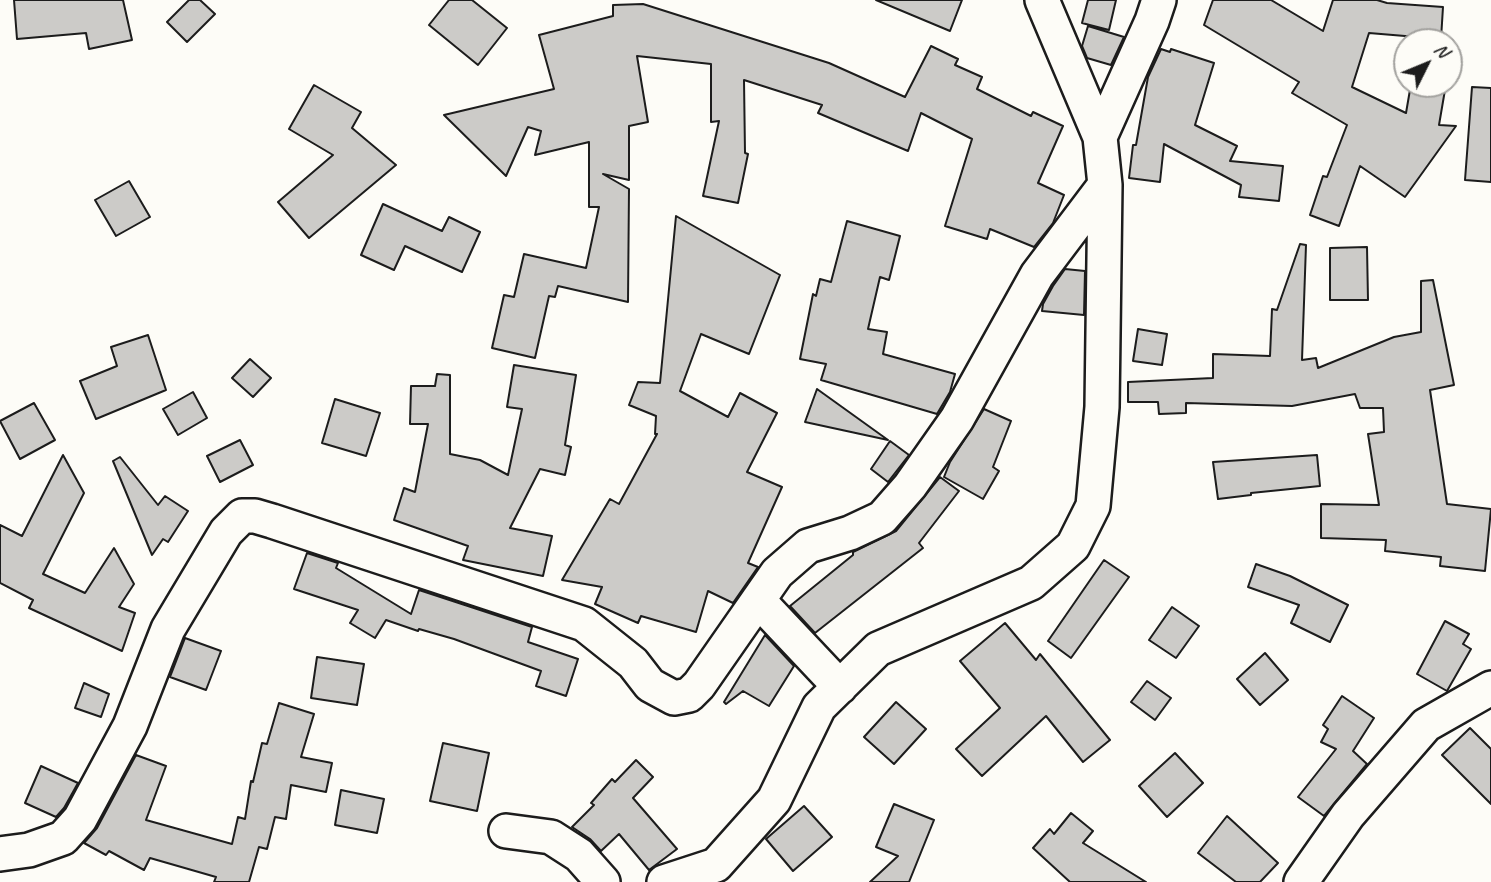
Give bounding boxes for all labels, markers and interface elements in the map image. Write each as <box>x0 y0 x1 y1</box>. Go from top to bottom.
north arrow <box>1393 28 1463 98</box>
text: N <box>1429 38 1455 63</box>

